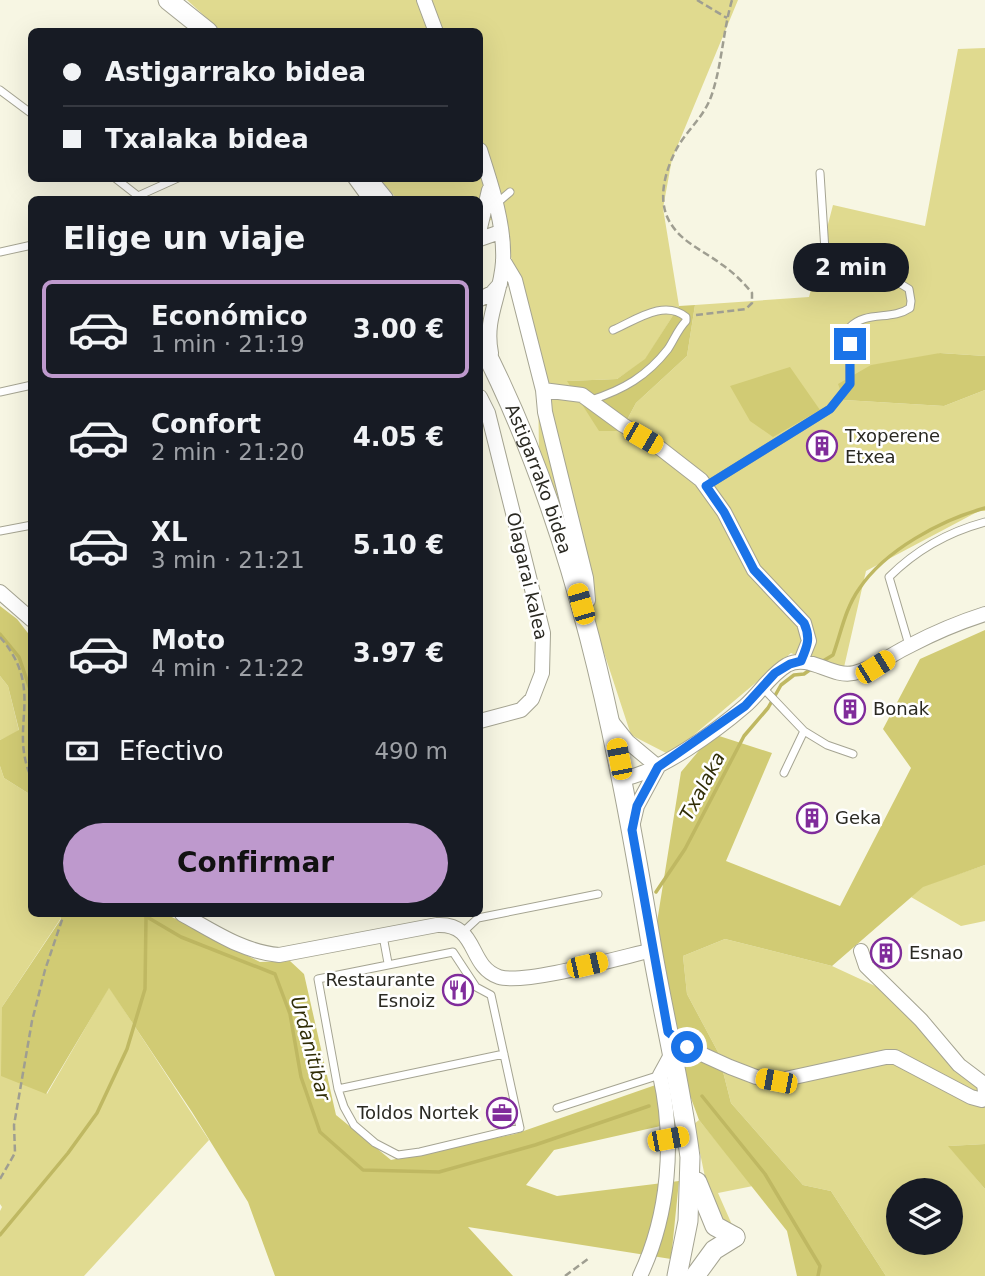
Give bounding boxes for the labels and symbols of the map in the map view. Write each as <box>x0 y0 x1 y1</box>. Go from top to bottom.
callout: 2 min <box>792 243 908 292</box>
route end <box>834 328 866 360</box>
street label: Astigarrako bidea <box>501 401 576 556</box>
car <box>620 418 667 458</box>
place label: Txoperene Etxea <box>844 425 940 467</box>
building icon: Txoperene Etxea <box>805 429 839 463</box>
street label: Olagarai kalea <box>503 510 552 642</box>
car <box>566 581 597 627</box>
car <box>852 647 899 687</box>
building icon: Bonak <box>833 692 867 726</box>
place label: Bonak <box>873 698 930 719</box>
car <box>605 736 634 782</box>
water label: Txalaka <box>675 748 729 824</box>
building icon: Geka <box>795 801 829 835</box>
place label: Geka <box>835 807 881 828</box>
building icon: Esnao <box>869 936 903 970</box>
place label: Esnao <box>909 942 963 963</box>
car <box>565 950 610 980</box>
place label: Restaurante Esnoiz <box>325 969 435 1011</box>
restaurant icon: Restaurante Esnoiz <box>441 973 475 1007</box>
water label: Urdanitibar <box>287 993 336 1104</box>
route start <box>671 1031 703 1063</box>
car <box>754 1067 799 1095</box>
office icon: Toldos Nortek <box>485 1096 519 1130</box>
place label: Toldos Nortek <box>356 1102 480 1123</box>
car <box>646 1125 691 1153</box>

